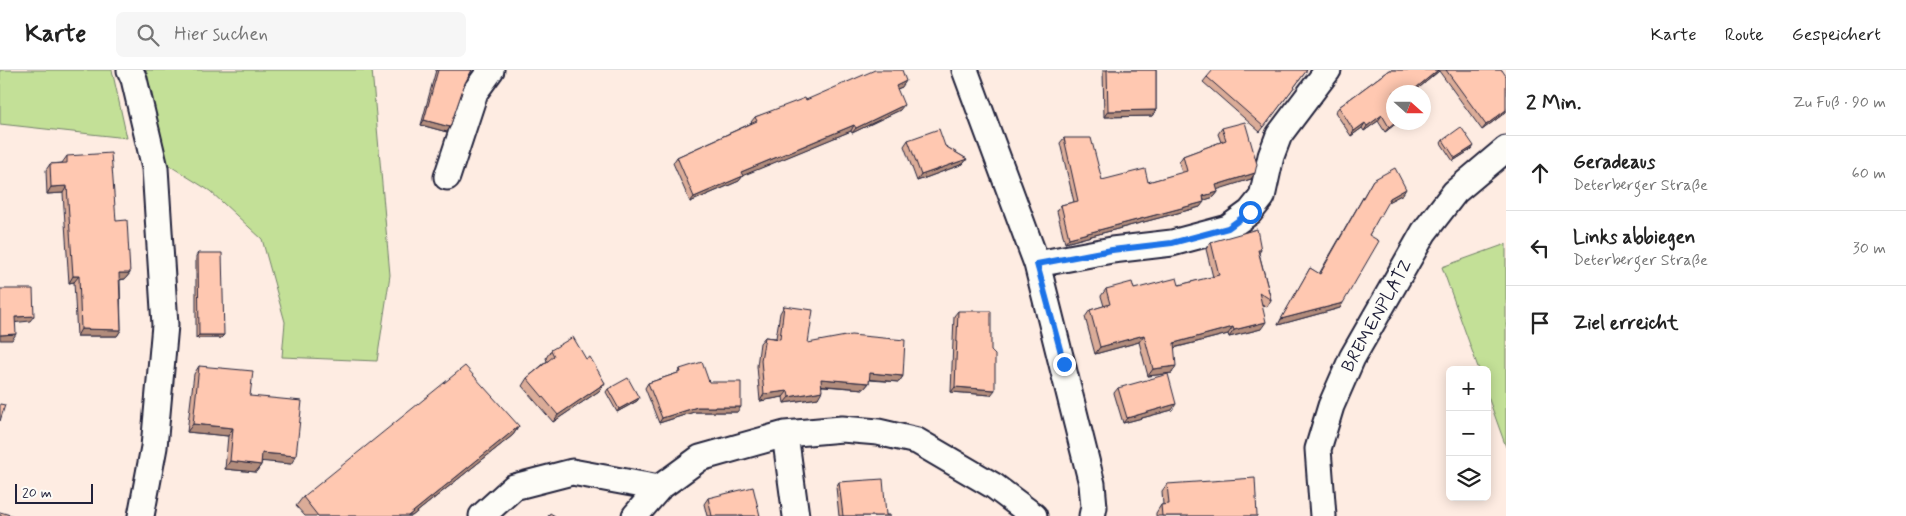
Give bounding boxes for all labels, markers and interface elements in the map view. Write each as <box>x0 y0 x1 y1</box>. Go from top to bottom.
search box <box>116 12 466 57</box>
text: Karte <box>25 19 86 50</box>
icon: search <box>134 21 162 49</box>
text: Hier suchen <box>174 22 268 47</box>
text: Karte <box>1651 23 1697 47</box>
text: Route <box>1725 23 1764 47</box>
text: Gespeichert <box>1792 23 1881 47</box>
north arrow <box>1386 85 1431 130</box>
text: 2 Min. <box>1526 89 1581 117</box>
text: Zu Fuß · 90 m <box>1793 92 1886 113</box>
text: Geradeaus <box>1573 150 1655 175</box>
icon: ahead <box>1526 159 1554 187</box>
text: 60 m <box>1852 163 1886 184</box>
text: Deterberger Straße <box>1573 175 1708 196</box>
route start <box>1239 201 1262 224</box>
text: Links abbiegen <box>1573 225 1695 250</box>
icon: left <box>1526 234 1554 262</box>
text: 30 m <box>1853 238 1886 259</box>
text: Deterberger Straße <box>1573 250 1708 271</box>
street label: BREMENPLATZ <box>1336 255 1418 377</box>
icon: arrive <box>1526 309 1554 337</box>
text: Ziel erreicht <box>1573 311 1678 336</box>
route end <box>1053 353 1076 376</box>
map controls <box>1446 366 1491 501</box>
button: + <box>1446 366 1491 411</box>
button: − <box>1446 411 1491 456</box>
button: layers <box>1446 456 1491 501</box>
scale bar <box>15 481 92 504</box>
text: 20 m <box>22 484 52 502</box>

